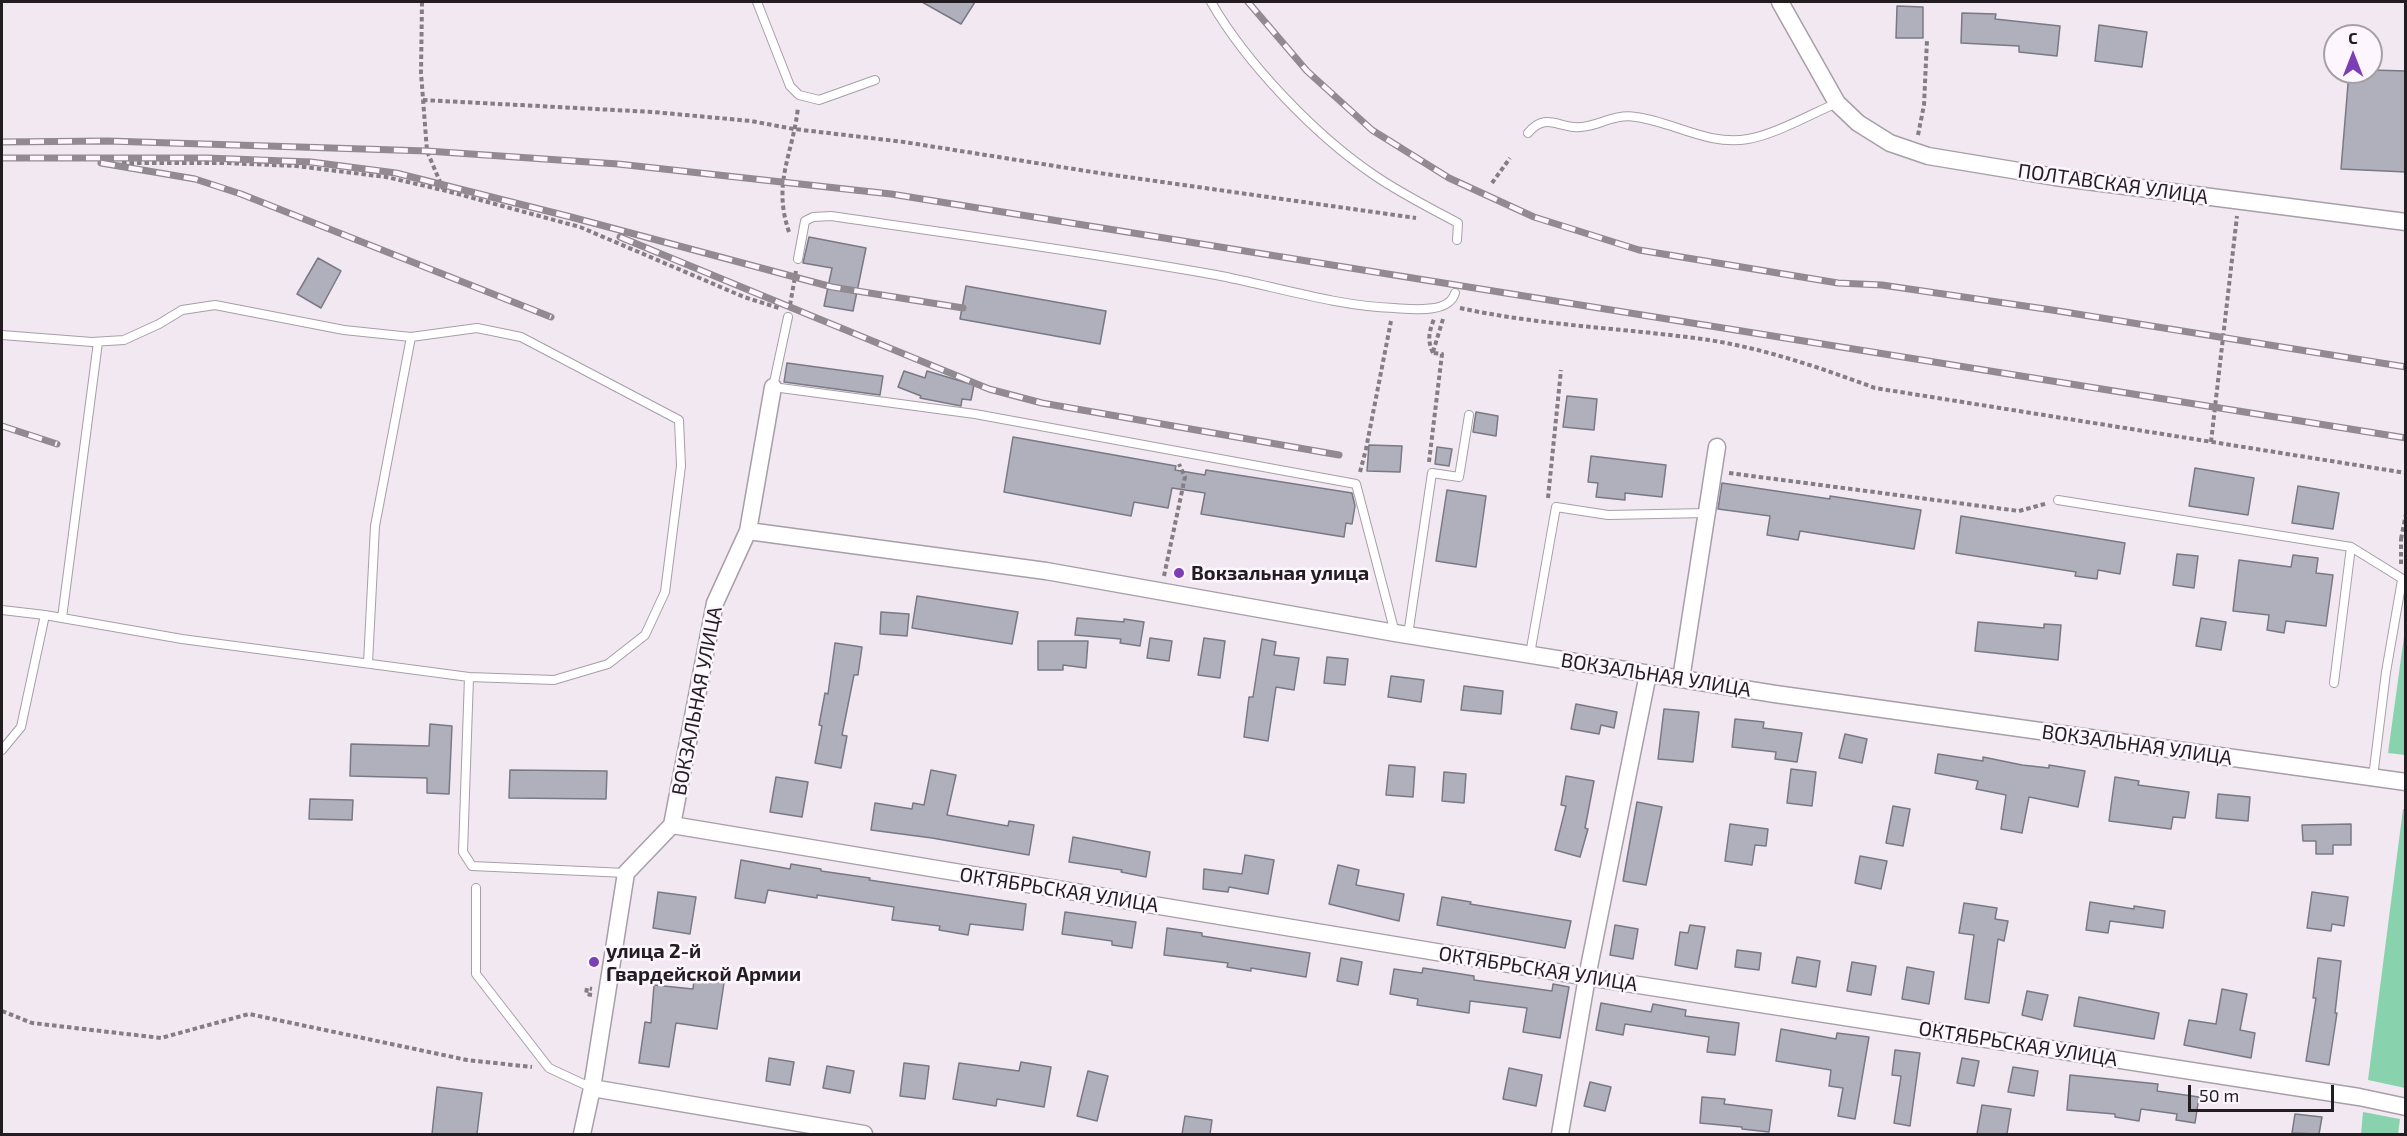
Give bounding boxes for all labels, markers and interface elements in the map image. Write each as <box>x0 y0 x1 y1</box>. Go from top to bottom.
north arrow <box>2323 24 2383 84</box>
text: С <box>2348 28 2358 47</box>
street label: ПОЛТАВСКАЯ УЛИЦА <box>2016 159 2210 209</box>
place label: Вокзальная улица <box>1191 561 1369 585</box>
marker: Вокзальная улица <box>1172 566 1186 580</box>
street label: ВОКЗАЛЬНАЯ УЛИЦА <box>667 604 727 798</box>
street label: ВОКЗАЛЬНАЯ УЛИЦА <box>1559 648 1753 702</box>
street label: ВОКЗАЛЬНАЯ УЛИЦА <box>2040 720 2234 770</box>
street label: ОКТЯБРЬСКАЯ УЛИЦА <box>958 862 1160 918</box>
place label: улица 2-й Гвардейской Армии <box>606 939 801 986</box>
street label: ОКТЯБРЬСКАЯ УЛИЦА <box>1437 941 1639 997</box>
marker: улица 2-й Гвардейской Армии <box>587 955 601 969</box>
street label: ОКТЯБРЬСКАЯ УЛИЦА <box>1917 1016 2119 1072</box>
scale bar <box>2191 1073 2336 1111</box>
text: 50 m <box>2199 1084 2239 1106</box>

